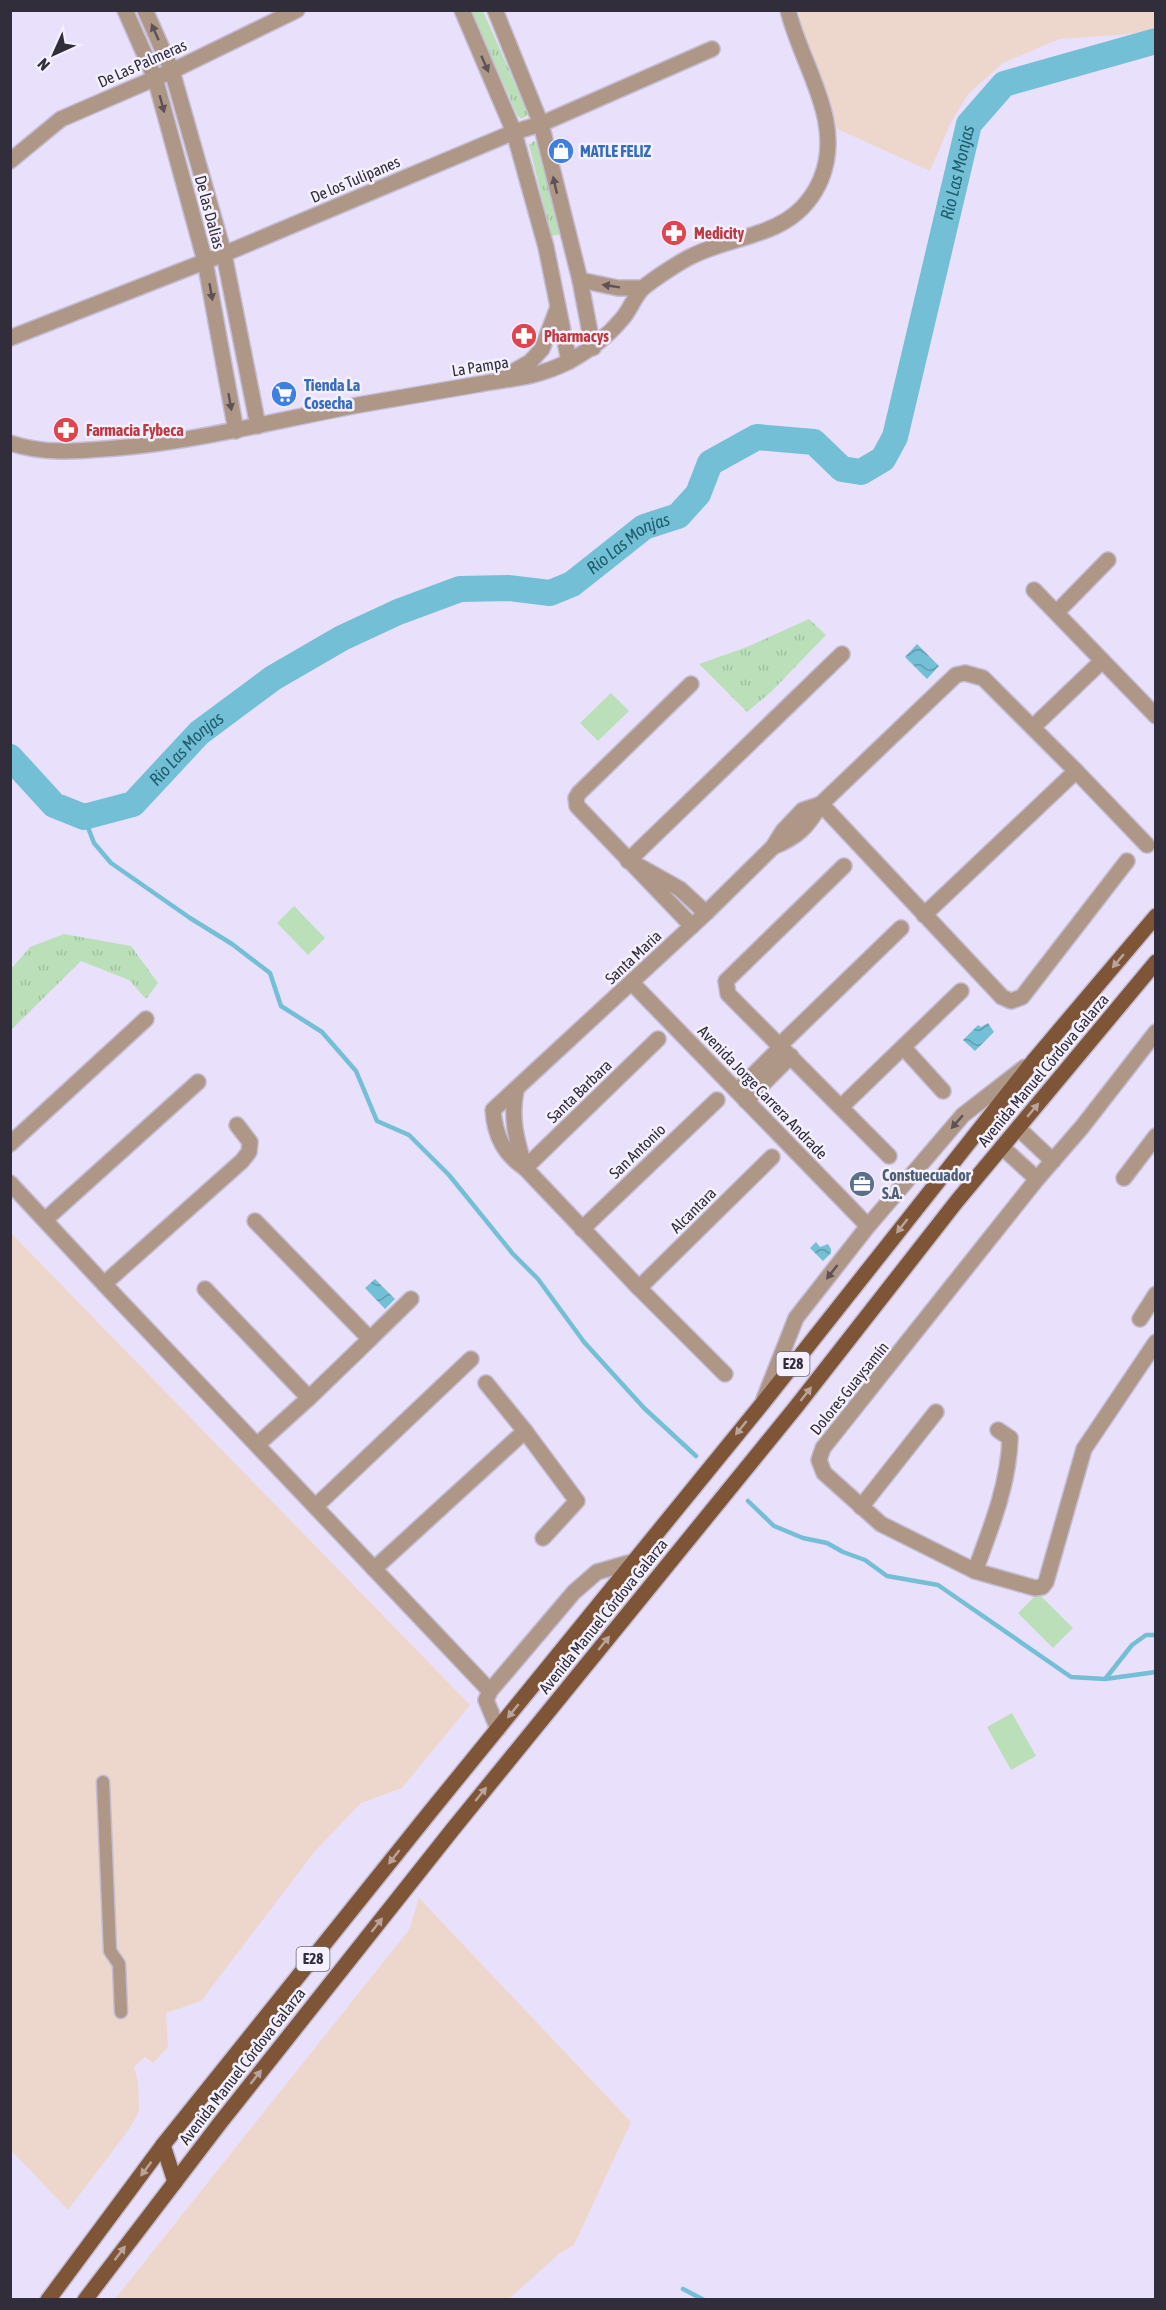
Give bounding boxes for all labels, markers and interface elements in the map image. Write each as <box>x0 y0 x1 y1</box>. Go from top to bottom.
north arrow <box>24 24 84 84</box>
one-way arrow <box>150 24 159 41</box>
street label: De Las Palmeras <box>95 35 190 91</box>
text: N <box>34 55 53 74</box>
one-way arrow <box>481 55 490 73</box>
one-way arrow <box>158 95 167 113</box>
water label: Rio Las Monjas <box>936 123 978 222</box>
shop icon: MATLE FELIZ <box>546 136 576 166</box>
place label: MATLE FELIZ <box>580 142 652 160</box>
street label: De los Tulipanes <box>308 152 403 207</box>
street label: De las Dalias <box>192 173 229 251</box>
one-way arrow <box>550 175 560 194</box>
pharmacy icon: Medicity <box>659 218 689 248</box>
place label: Medicity <box>694 224 744 242</box>
one-way arrow <box>601 282 620 291</box>
one-way arrow <box>206 283 215 302</box>
pharmacy icon: Pharmacys <box>509 321 539 351</box>
place label: Pharmacys <box>544 327 609 345</box>
street label: La Pampa <box>450 353 510 380</box>
place label: Tienda La Cosecha <box>304 376 360 412</box>
supermarket icon: Tienda La Cosecha <box>269 379 299 409</box>
one-way arrow <box>226 393 235 412</box>
pharmacy icon: Farmacia Fybeca <box>51 415 81 445</box>
place label: Farmacia Fybeca <box>86 421 184 439</box>
water label: Rio Las Monjas <box>582 508 672 578</box>
water label: Rio Las Monjas <box>144 707 228 790</box>
street label: Santa Maria <box>601 926 665 988</box>
one-way arrow <box>1112 953 1125 968</box>
street label: Avenida Manuel Córdova Galarza <box>974 990 1112 1150</box>
street label: Avenida Jorge Carrera Andrade <box>694 1022 831 1163</box>
street label: Santa Barbara <box>543 1056 615 1126</box>
one-way arrow <box>1026 1102 1039 1118</box>
one-way arrow <box>951 1114 964 1129</box>
street label: San Antonio <box>605 1120 669 1182</box>
place label: Constuecuador S.A. <box>882 1166 971 1202</box>
office icon: Constuecuador S.A. <box>847 1169 877 1199</box>
street label: Alcantara <box>667 1184 719 1236</box>
one-way arrow <box>897 1219 909 1234</box>
one-way arrow <box>825 1264 838 1280</box>
street label: Dolores Guaysamín <box>806 1338 893 1439</box>
road number: E28 <box>776 1352 810 1376</box>
one-way arrow <box>800 1386 813 1402</box>
one-way arrow <box>735 1420 748 1436</box>
street label: Avenida Manuel Córdova Galarza <box>535 1535 671 1697</box>
one-way arrow <box>597 1636 610 1651</box>
one-way arrow <box>508 1703 520 1718</box>
one-way arrow <box>474 1787 487 1802</box>
one-way arrow <box>388 1850 400 1865</box>
one-way arrow <box>371 1917 384 1933</box>
road number: E28 <box>296 1947 330 1971</box>
street label: Avenida Manuel Córdova Galarza <box>175 1984 309 2148</box>
one-way arrow <box>250 2070 262 2085</box>
one-way arrow <box>140 2161 152 2176</box>
one-way arrow <box>114 2245 127 2261</box>

